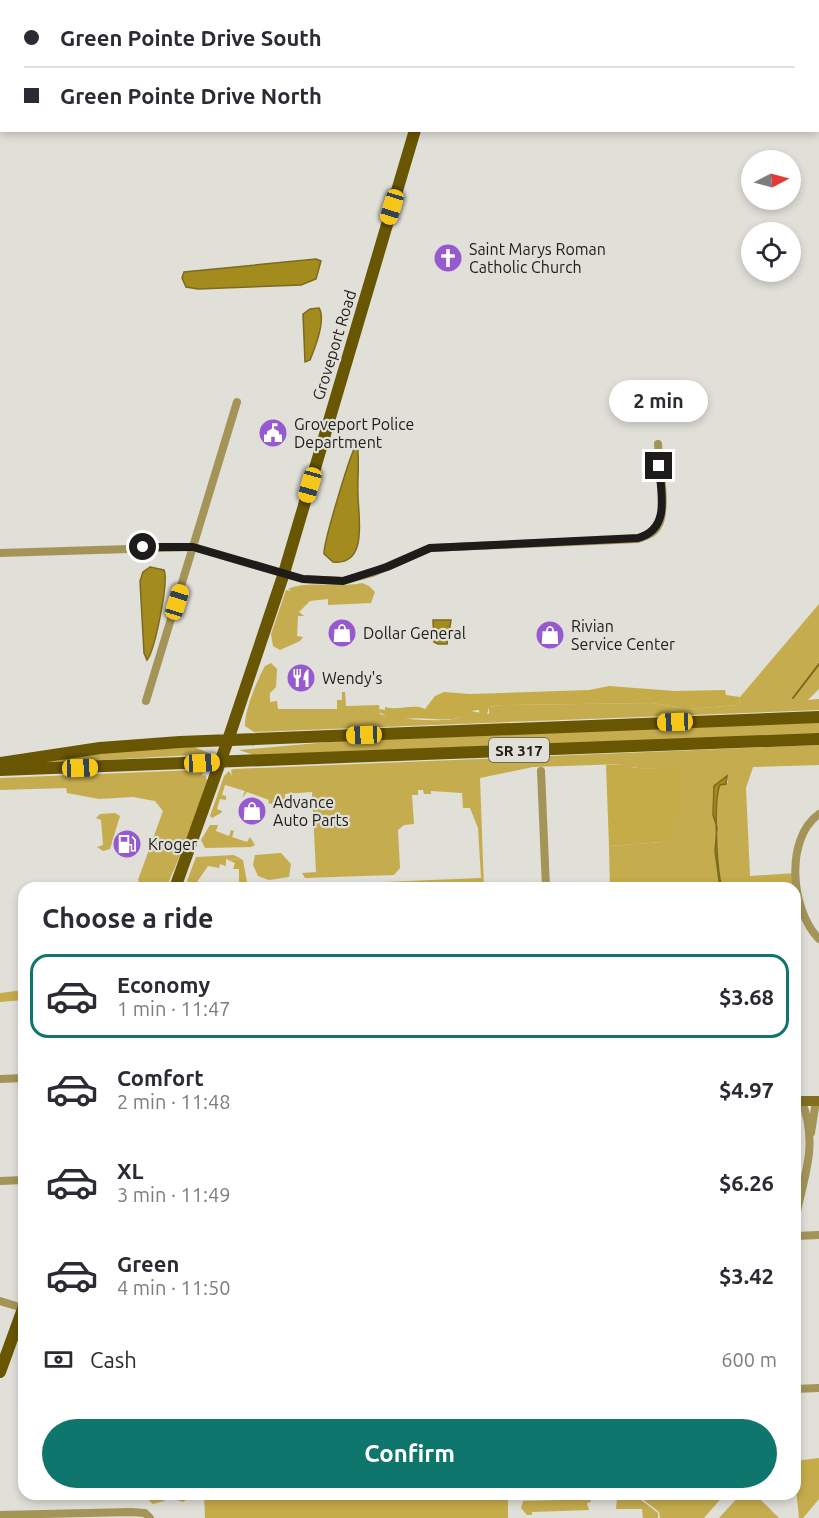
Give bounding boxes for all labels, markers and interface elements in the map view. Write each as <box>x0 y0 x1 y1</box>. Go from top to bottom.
text: Green Pointe Drive South <box>60 25 322 50</box>
text: Green Pointe Drive North <box>60 83 322 108</box>
north arrow <box>741 150 801 210</box>
map controls <box>741 150 801 282</box>
car <box>378 187 406 227</box>
button: locate <box>741 222 801 282</box>
place label: Saint Marys Roman Catholic Church <box>469 240 606 276</box>
church icon: Saint Marys Roman Catholic Church <box>432 242 464 274</box>
street label: Groveport Road <box>309 288 359 402</box>
callout: 2 min <box>610 379 708 421</box>
text: 2 min <box>633 389 684 412</box>
place label: Groveport Police Department <box>294 415 414 451</box>
public building icon: Groveport Police Department <box>257 417 289 449</box>
route end <box>645 452 672 479</box>
car <box>296 465 324 505</box>
route start <box>129 533 156 560</box>
car <box>163 582 191 622</box>
shop icon: Dollar General <box>326 617 358 649</box>
place label: Rivian Service Center <box>571 617 675 653</box>
shop icon: Rivian Service Center <box>534 619 566 651</box>
place label: Dollar General <box>363 624 466 642</box>
restaurant icon: Wendy's <box>285 662 317 694</box>
place label: Wendy's <box>322 669 382 687</box>
car <box>657 712 693 732</box>
car <box>346 725 382 745</box>
road number: SR 317 <box>489 738 549 762</box>
car <box>184 753 220 773</box>
car <box>62 758 98 778</box>
place label: Advance Auto Parts <box>273 793 349 829</box>
shop icon: Advance Auto Parts <box>236 795 268 827</box>
fuel station icon: Kroger <box>111 828 143 860</box>
place label: Kroger <box>148 835 197 853</box>
text: Choose a ride <box>42 903 214 933</box>
icon: car <box>45 969 99 1023</box>
text: Economy <box>117 972 210 997</box>
text: $3.68 <box>719 984 774 1009</box>
text: 1 min · 11:47 <box>117 997 231 1020</box>
icon: car <box>45 1062 99 1116</box>
text: Comfort <box>117 1065 204 1090</box>
text: $4.97 <box>719 1077 774 1102</box>
text: 2 min · 11:48 <box>117 1090 231 1113</box>
icon: car <box>45 1155 99 1209</box>
text: XL <box>117 1158 144 1183</box>
text: $6.26 <box>719 1170 774 1195</box>
text: 3 min · 11:49 <box>117 1183 231 1206</box>
icon: car <box>45 1248 99 1302</box>
text: Green <box>117 1251 179 1276</box>
text: $3.42 <box>719 1263 774 1288</box>
text: 4 min · 11:50 <box>117 1276 231 1299</box>
icon: cash <box>42 1343 75 1376</box>
text: Cash <box>90 1347 137 1372</box>
text: 600 m <box>721 1348 777 1371</box>
button: Confirm <box>42 1419 777 1488</box>

